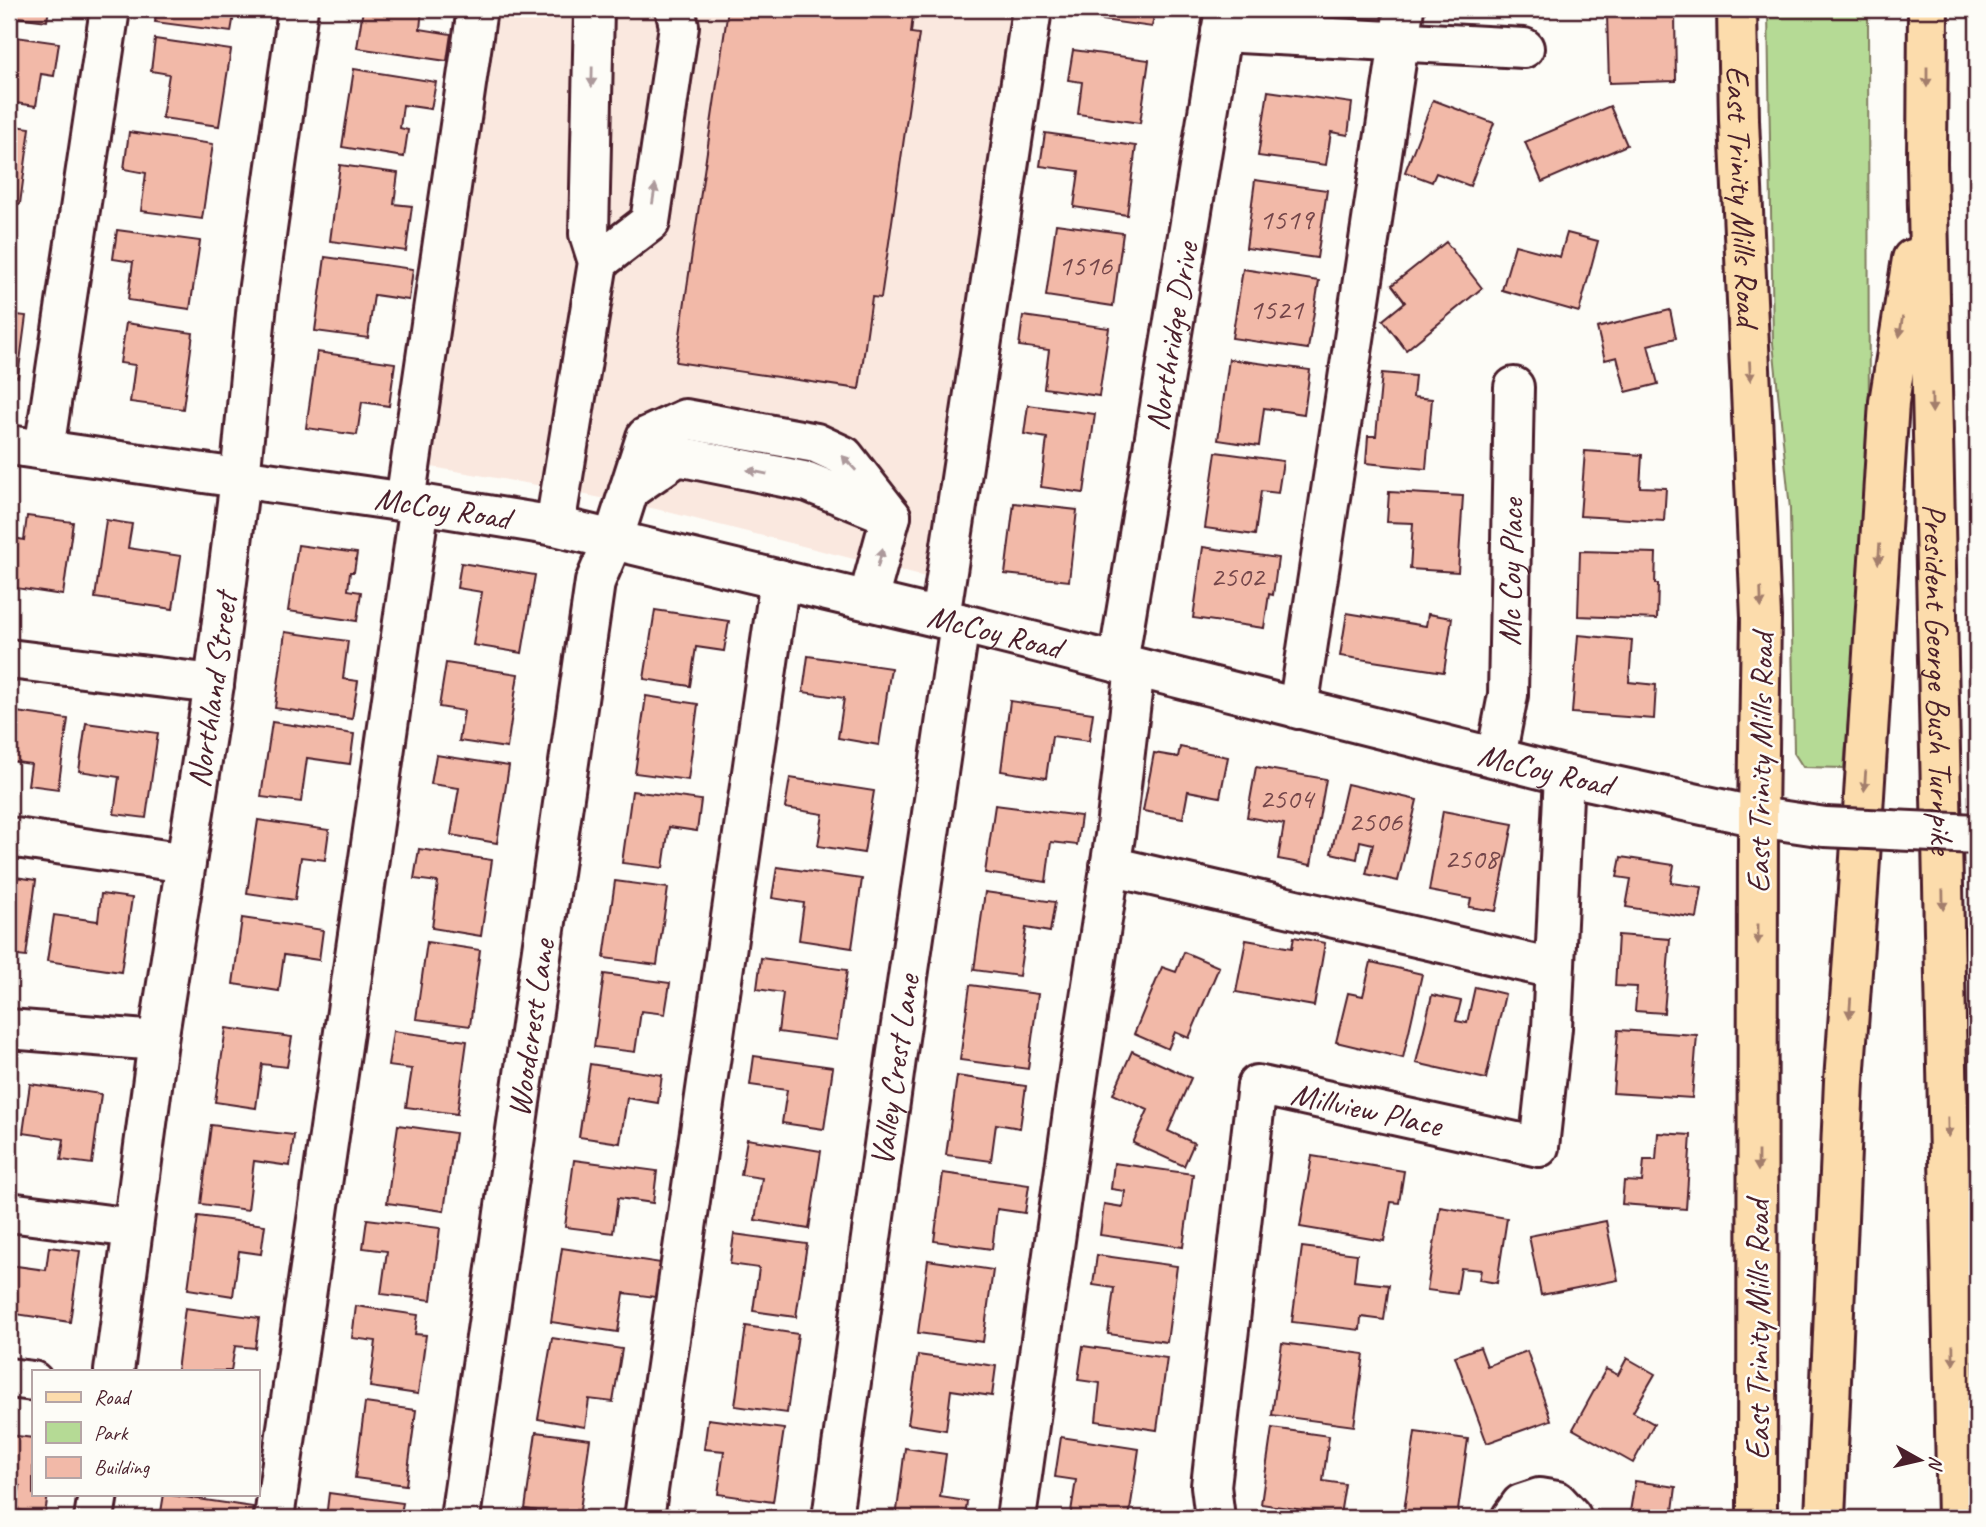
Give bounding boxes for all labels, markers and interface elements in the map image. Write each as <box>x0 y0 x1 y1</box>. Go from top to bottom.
one-way arrow <box>587 66 598 88</box>
street label: East Trinity Mills Road <box>1717 66 1769 332</box>
one-way arrow <box>1921 66 1933 88</box>
one-way arrow <box>649 183 660 205</box>
house number: 1519 <box>1259 200 1316 238</box>
street label: Northridge Drive <box>1135 237 1208 434</box>
house number: 1516 <box>1058 246 1114 284</box>
house number: 1521 <box>1249 290 1305 328</box>
one-way arrow <box>1895 317 1906 339</box>
one-way arrow <box>1745 360 1756 382</box>
one-way arrow <box>1926 392 1938 414</box>
one-way arrow <box>841 455 857 472</box>
one-way arrow <box>746 466 768 477</box>
street label: McCoy Road <box>372 477 518 540</box>
street label: Mc Coy Place <box>1488 496 1533 646</box>
street label: President George Bush Turnpike <box>1914 503 1963 857</box>
one-way arrow <box>1874 543 1885 565</box>
one-way arrow <box>875 547 885 568</box>
house number: 2502 <box>1210 557 1267 595</box>
street label: Northland Street <box>177 586 247 790</box>
one-way arrow <box>1755 587 1766 609</box>
street label: McCoy Road <box>923 595 1071 670</box>
street label: East Trinity Mills Road <box>1737 628 1783 893</box>
street label: McCoy Road <box>1474 733 1621 807</box>
one-way arrow <box>1860 770 1871 792</box>
house number: 2504 <box>1259 779 1316 817</box>
house number: 2506 <box>1348 802 1404 840</box>
house number: 2508 <box>1444 839 1501 877</box>
one-way arrow <box>1937 889 1949 911</box>
one-way arrow <box>1752 923 1764 945</box>
street label: Woodcrest Lane <box>497 934 565 1119</box>
street label: Valley Crest Lane <box>860 970 929 1169</box>
one-way arrow <box>1844 997 1855 1019</box>
street label: Millview Place <box>1287 1072 1448 1146</box>
one-way arrow <box>1942 1117 1954 1139</box>
one-way arrow <box>1752 1151 1764 1173</box>
street label: East Trinity Mills Road <box>1737 1195 1779 1460</box>
one-way arrow <box>1947 1344 1959 1366</box>
legend <box>32 1370 259 1496</box>
text: Road <box>94 1384 133 1410</box>
text: Park <box>94 1420 129 1446</box>
north arrow <box>1884 1426 1954 1496</box>
text: Building <box>94 1454 151 1480</box>
text: N <box>1923 1455 1949 1473</box>

